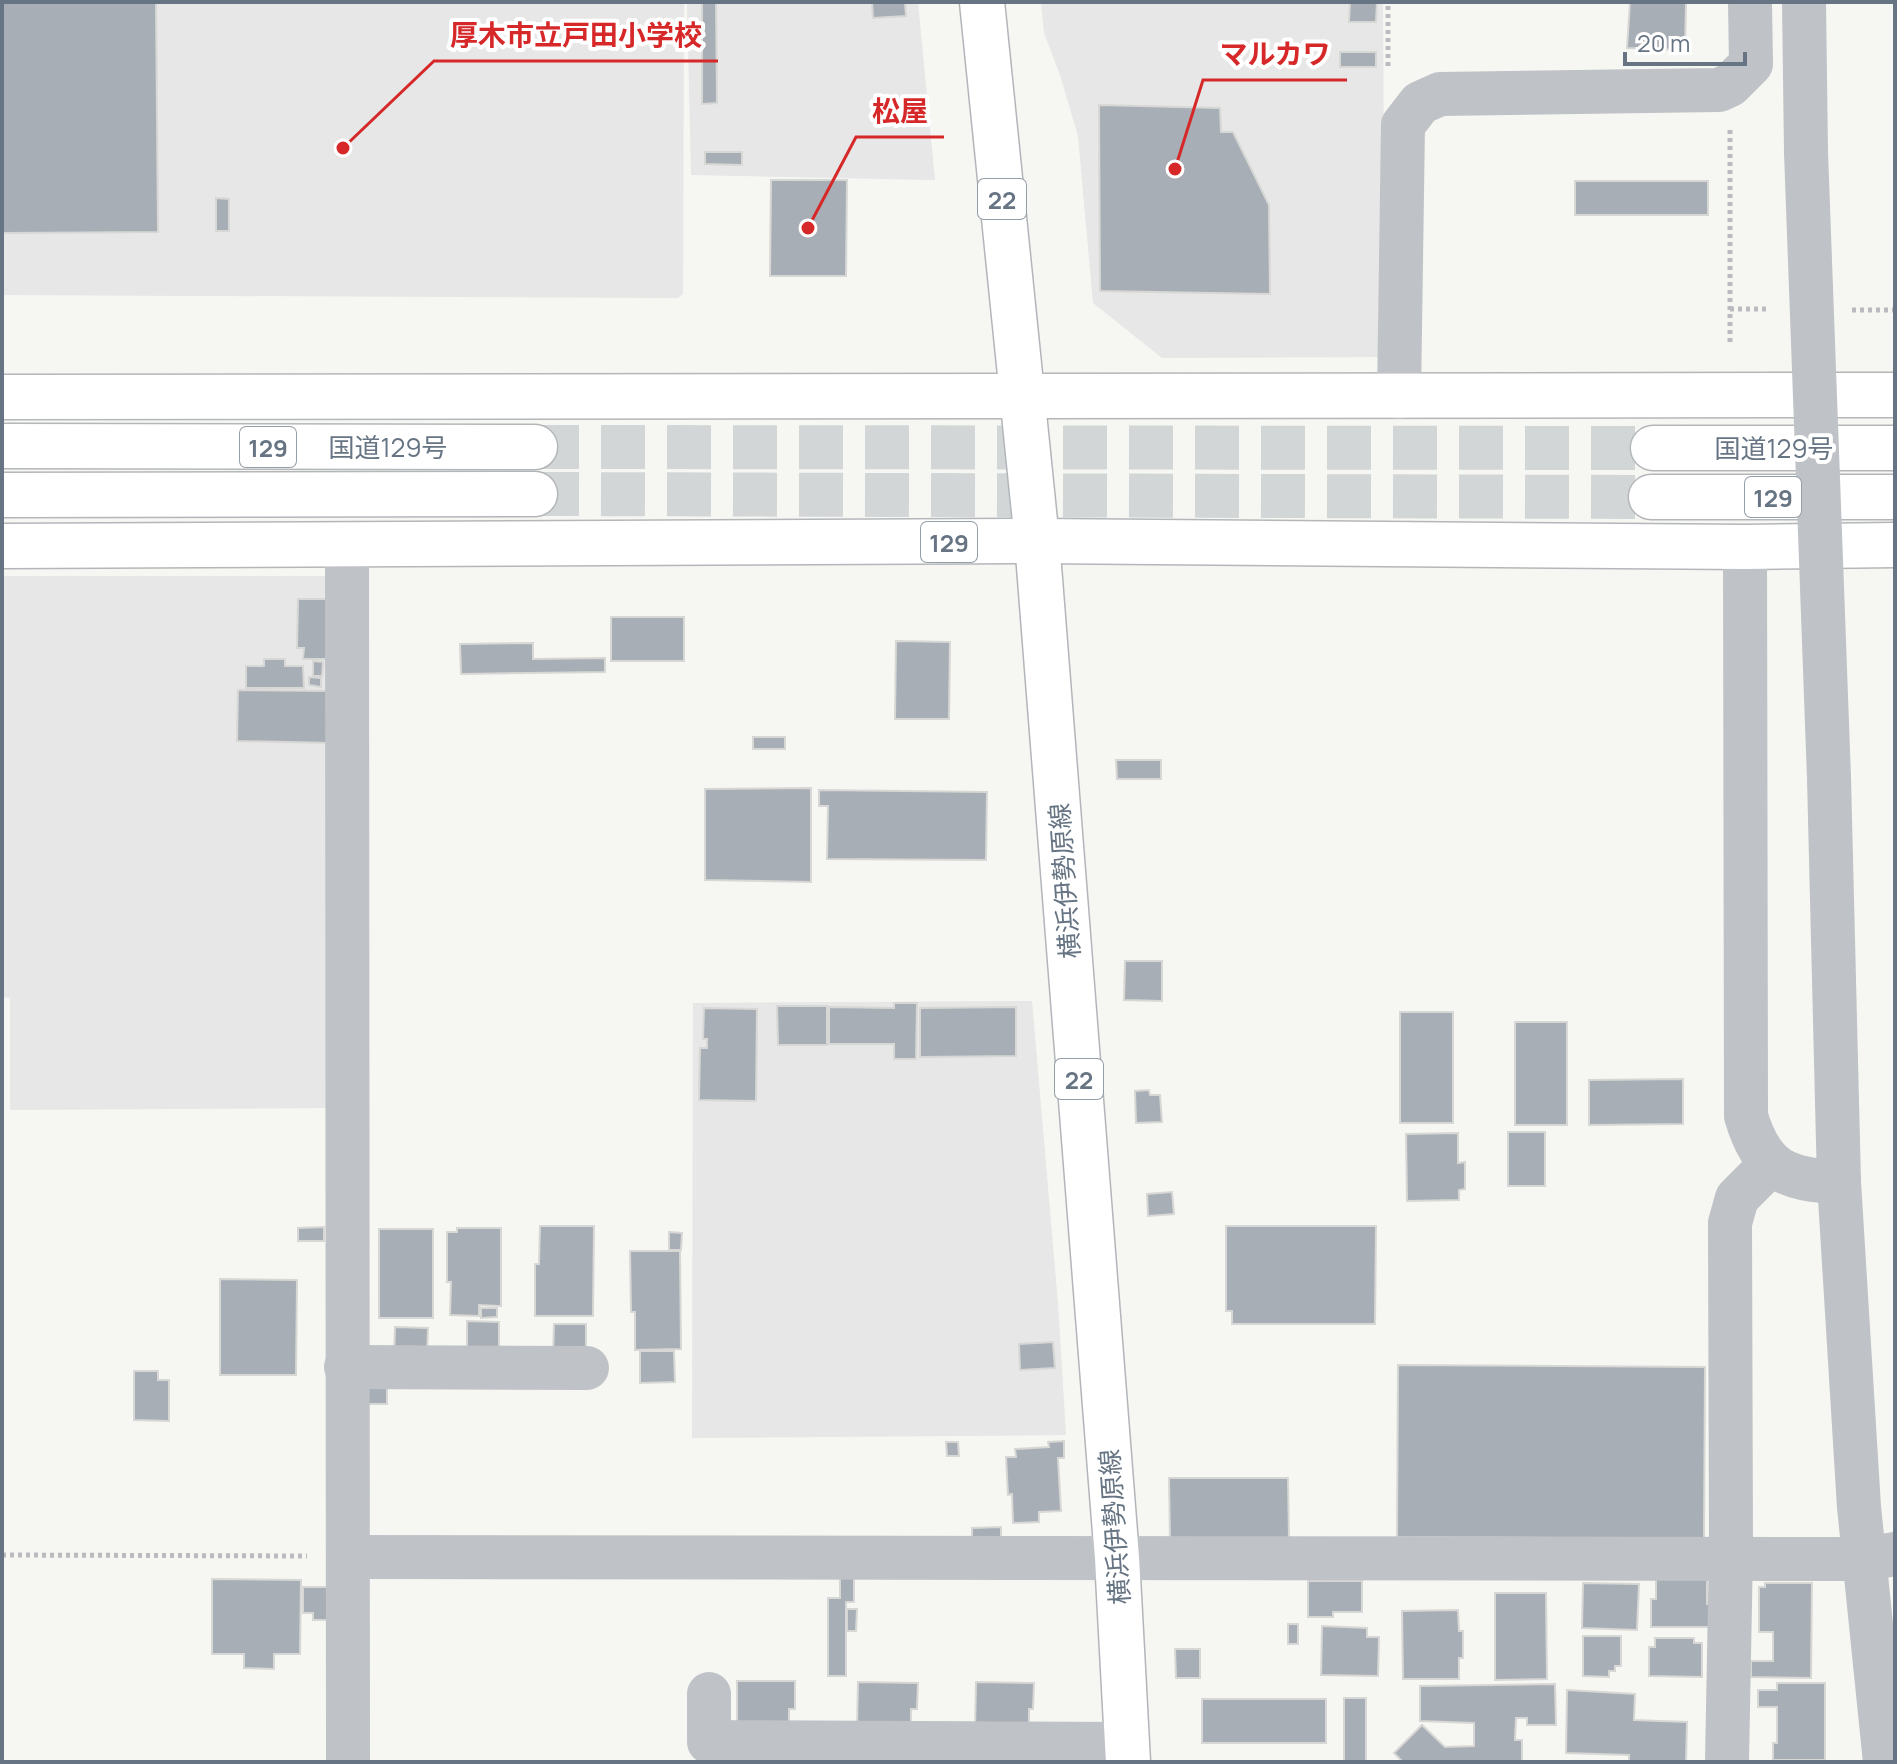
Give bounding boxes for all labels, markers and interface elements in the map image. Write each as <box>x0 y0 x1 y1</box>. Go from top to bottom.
callout: 厚木市立戸田小学校 <box>434 9 718 61</box>
text: 厚木市立戸田小学校 <box>450 15 702 53</box>
scale bar <box>1625 16 1745 66</box>
text: 20 m <box>1637 26 1690 59</box>
callout: マルカワ <box>1203 28 1347 80</box>
text: マルカワ <box>1219 34 1331 72</box>
callout: 松屋 <box>856 85 944 137</box>
text: 松屋 <box>872 91 928 129</box>
road number: 22 <box>978 179 1026 219</box>
road number: 129 <box>240 427 296 467</box>
street label: 国道129号 <box>328 429 448 465</box>
street label: 国道129号 <box>1714 430 1834 466</box>
road number: 129 <box>1745 477 1801 517</box>
road number: 129 <box>921 522 977 562</box>
street label: 横浜伊勢原線 <box>1041 802 1087 960</box>
road number: 22 <box>1055 1059 1103 1099</box>
street label: 横浜伊勢原線 <box>1091 1448 1137 1606</box>

